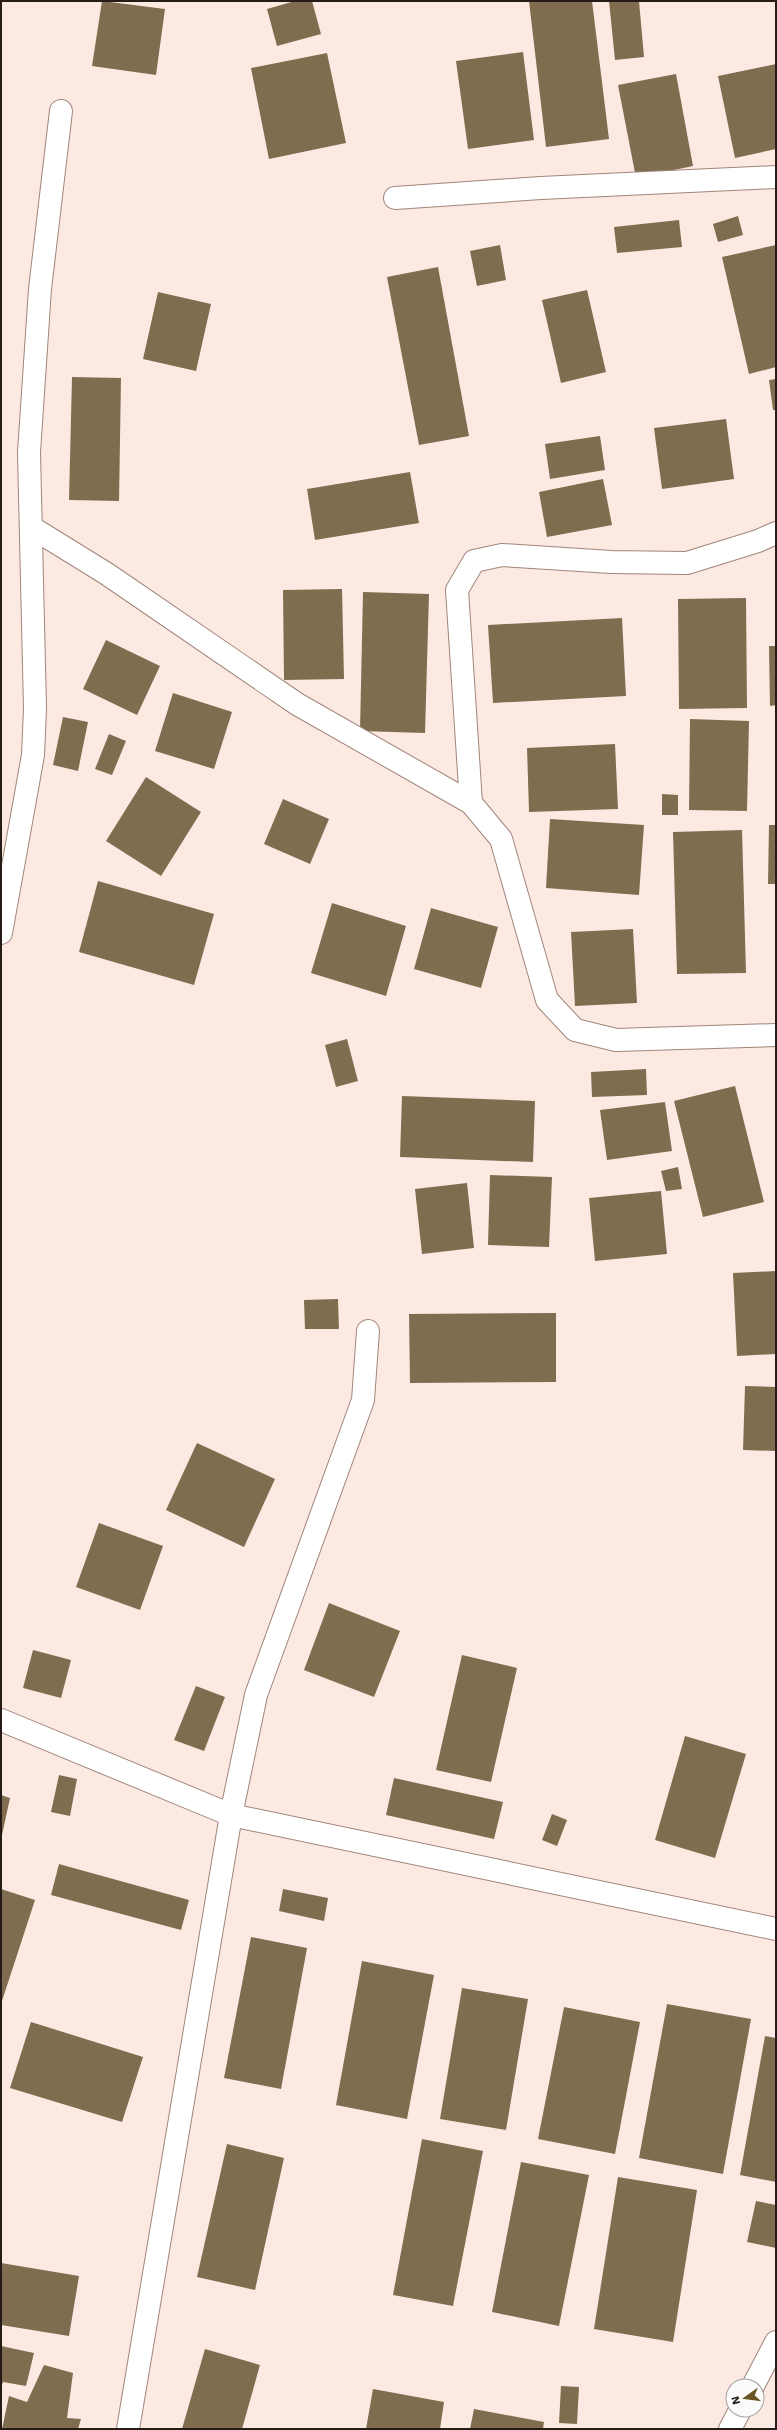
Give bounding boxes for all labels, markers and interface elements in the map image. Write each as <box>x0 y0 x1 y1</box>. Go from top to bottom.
north arrow <box>725 2378 765 2418</box>
text: N <box>728 2395 743 2406</box>

